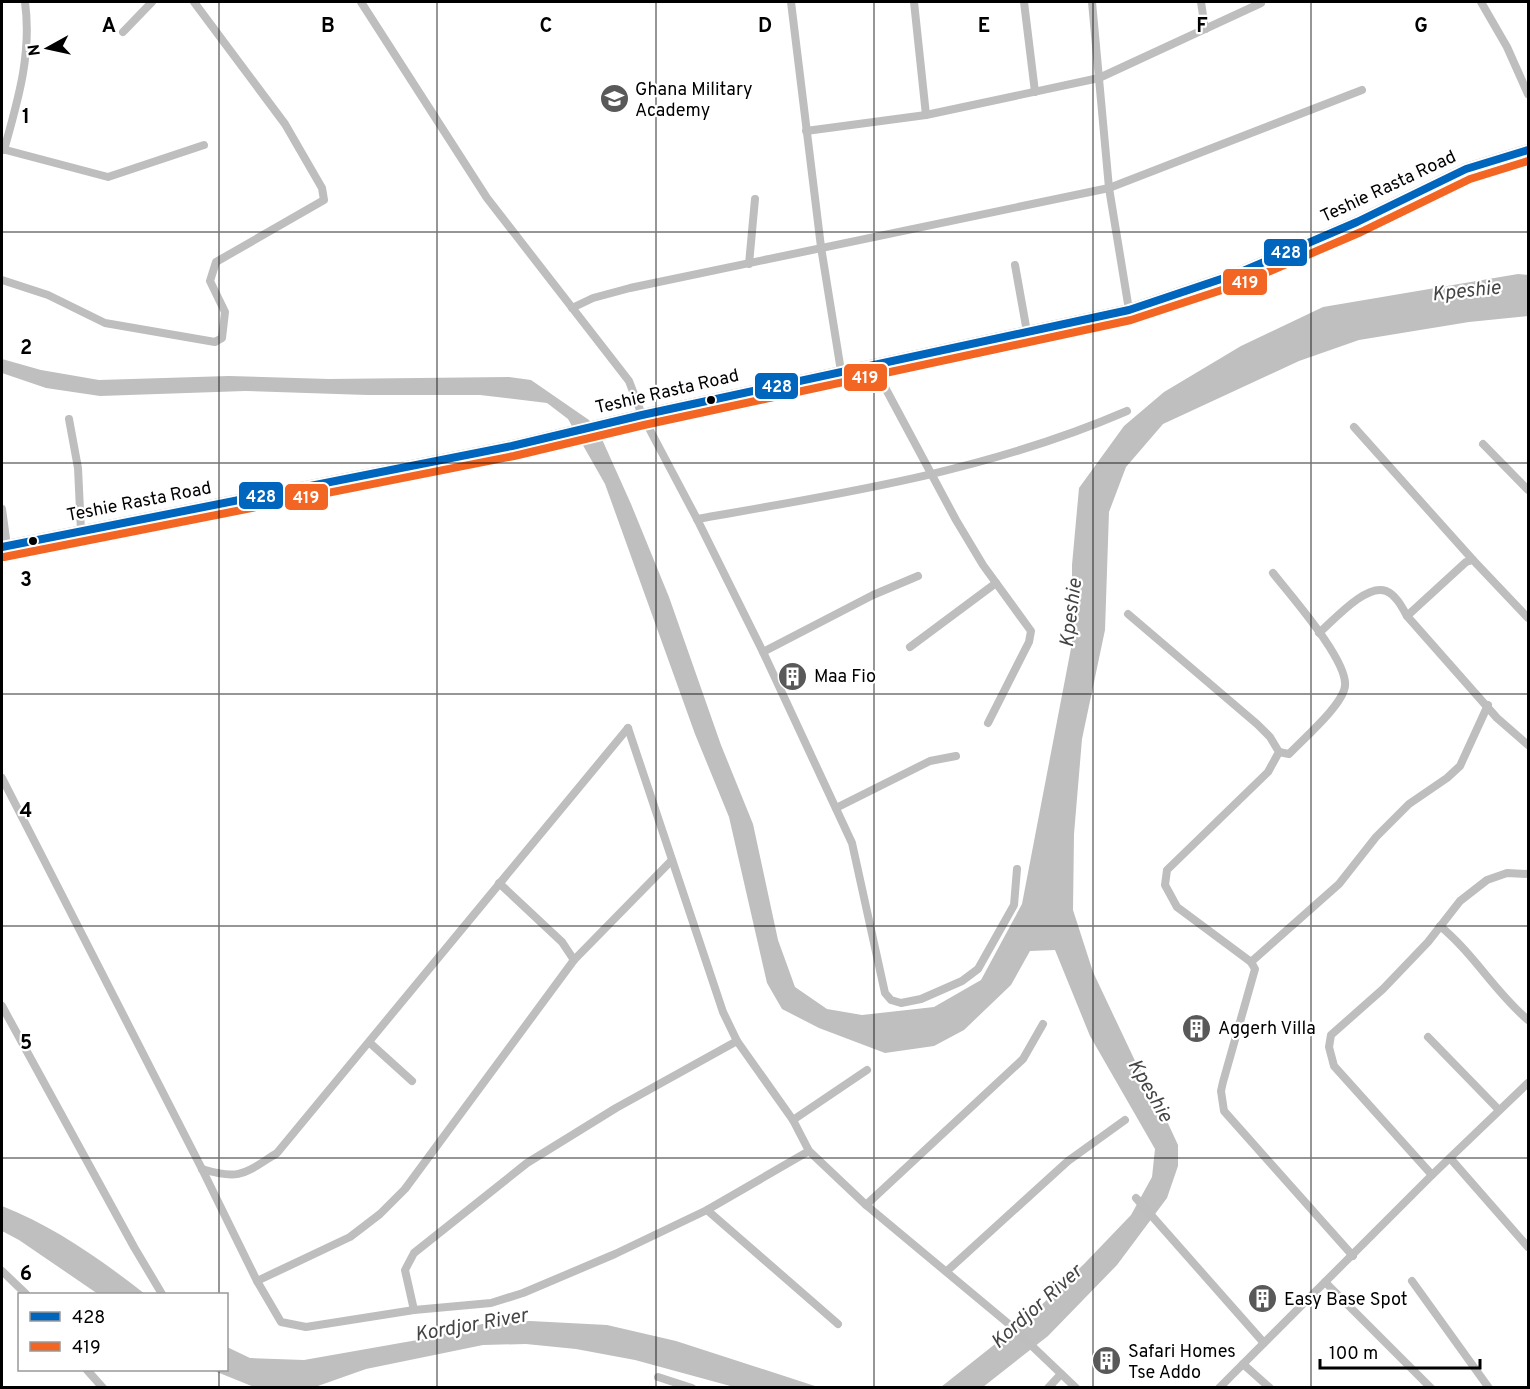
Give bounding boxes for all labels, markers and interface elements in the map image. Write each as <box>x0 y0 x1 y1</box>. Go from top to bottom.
text: A <box>102 14 116 40</box>
text: B <box>321 14 335 40</box>
text: C <box>540 14 552 40</box>
text: D <box>758 14 772 40</box>
text: E <box>978 14 990 40</box>
text: F <box>1196 14 1208 40</box>
text: G <box>1414 14 1428 40</box>
north arrow <box>18 18 78 78</box>
text: N <box>24 43 46 57</box>
place label: Ghana Military Academy <box>635 79 753 123</box>
school or university icon: Ghana Military Academy <box>598 83 630 115</box>
text: 1 <box>22 105 30 131</box>
street label: Teshie Rasta Road <box>1317 146 1460 229</box>
line badge: 428 <box>1263 238 1308 267</box>
text: 428 <box>1271 244 1301 264</box>
line badge: 419 <box>1222 268 1268 296</box>
text: 419 <box>1232 274 1258 294</box>
water label: Kpeshie <box>1431 275 1503 309</box>
text: 2 <box>20 336 32 362</box>
line badge: 419 <box>843 363 888 392</box>
street label: Teshie Rasta Road <box>593 365 742 420</box>
text: 419 <box>852 369 878 389</box>
line badge: 428 <box>754 372 799 400</box>
text: 428 <box>762 378 792 398</box>
unlabelled marker <box>705 394 717 406</box>
street label: Teshie Rasta Road <box>65 477 214 528</box>
line badge: 428 <box>238 481 284 510</box>
line badge: 419 <box>284 483 329 511</box>
text: 428 <box>246 488 276 508</box>
text: 419 <box>293 489 319 509</box>
unlabelled marker <box>27 535 39 547</box>
text: 3 <box>20 568 32 594</box>
water label: Kpeshie <box>1055 577 1089 649</box>
building icon: Maa Fio <box>777 660 809 692</box>
place label: Maa Fio <box>814 666 876 689</box>
text: 4 <box>20 799 32 825</box>
building icon: Aggerh Villa <box>1181 1012 1213 1044</box>
place label: Aggerh Villa <box>1218 1018 1316 1041</box>
text: 5 <box>20 1031 32 1057</box>
water label: Kpeshie <box>1121 1055 1178 1128</box>
water label: Kordjor River <box>986 1259 1089 1355</box>
text: 6 <box>20 1262 32 1288</box>
building icon: Easy Base Spot <box>1247 1283 1279 1315</box>
place label: Easy Base Spot <box>1284 1289 1408 1312</box>
legend <box>18 1293 228 1371</box>
water label: Kordjor River <box>413 1303 531 1349</box>
text: 428 <box>72 1307 105 1330</box>
scale bar <box>1320 1332 1480 1370</box>
text: 419 <box>72 1337 101 1360</box>
place label: Safari Homes Tse Addo <box>1128 1341 1236 1385</box>
text: 100 m <box>1329 1343 1378 1366</box>
building icon: Safari Homes Tse Addo <box>1091 1345 1123 1377</box>

